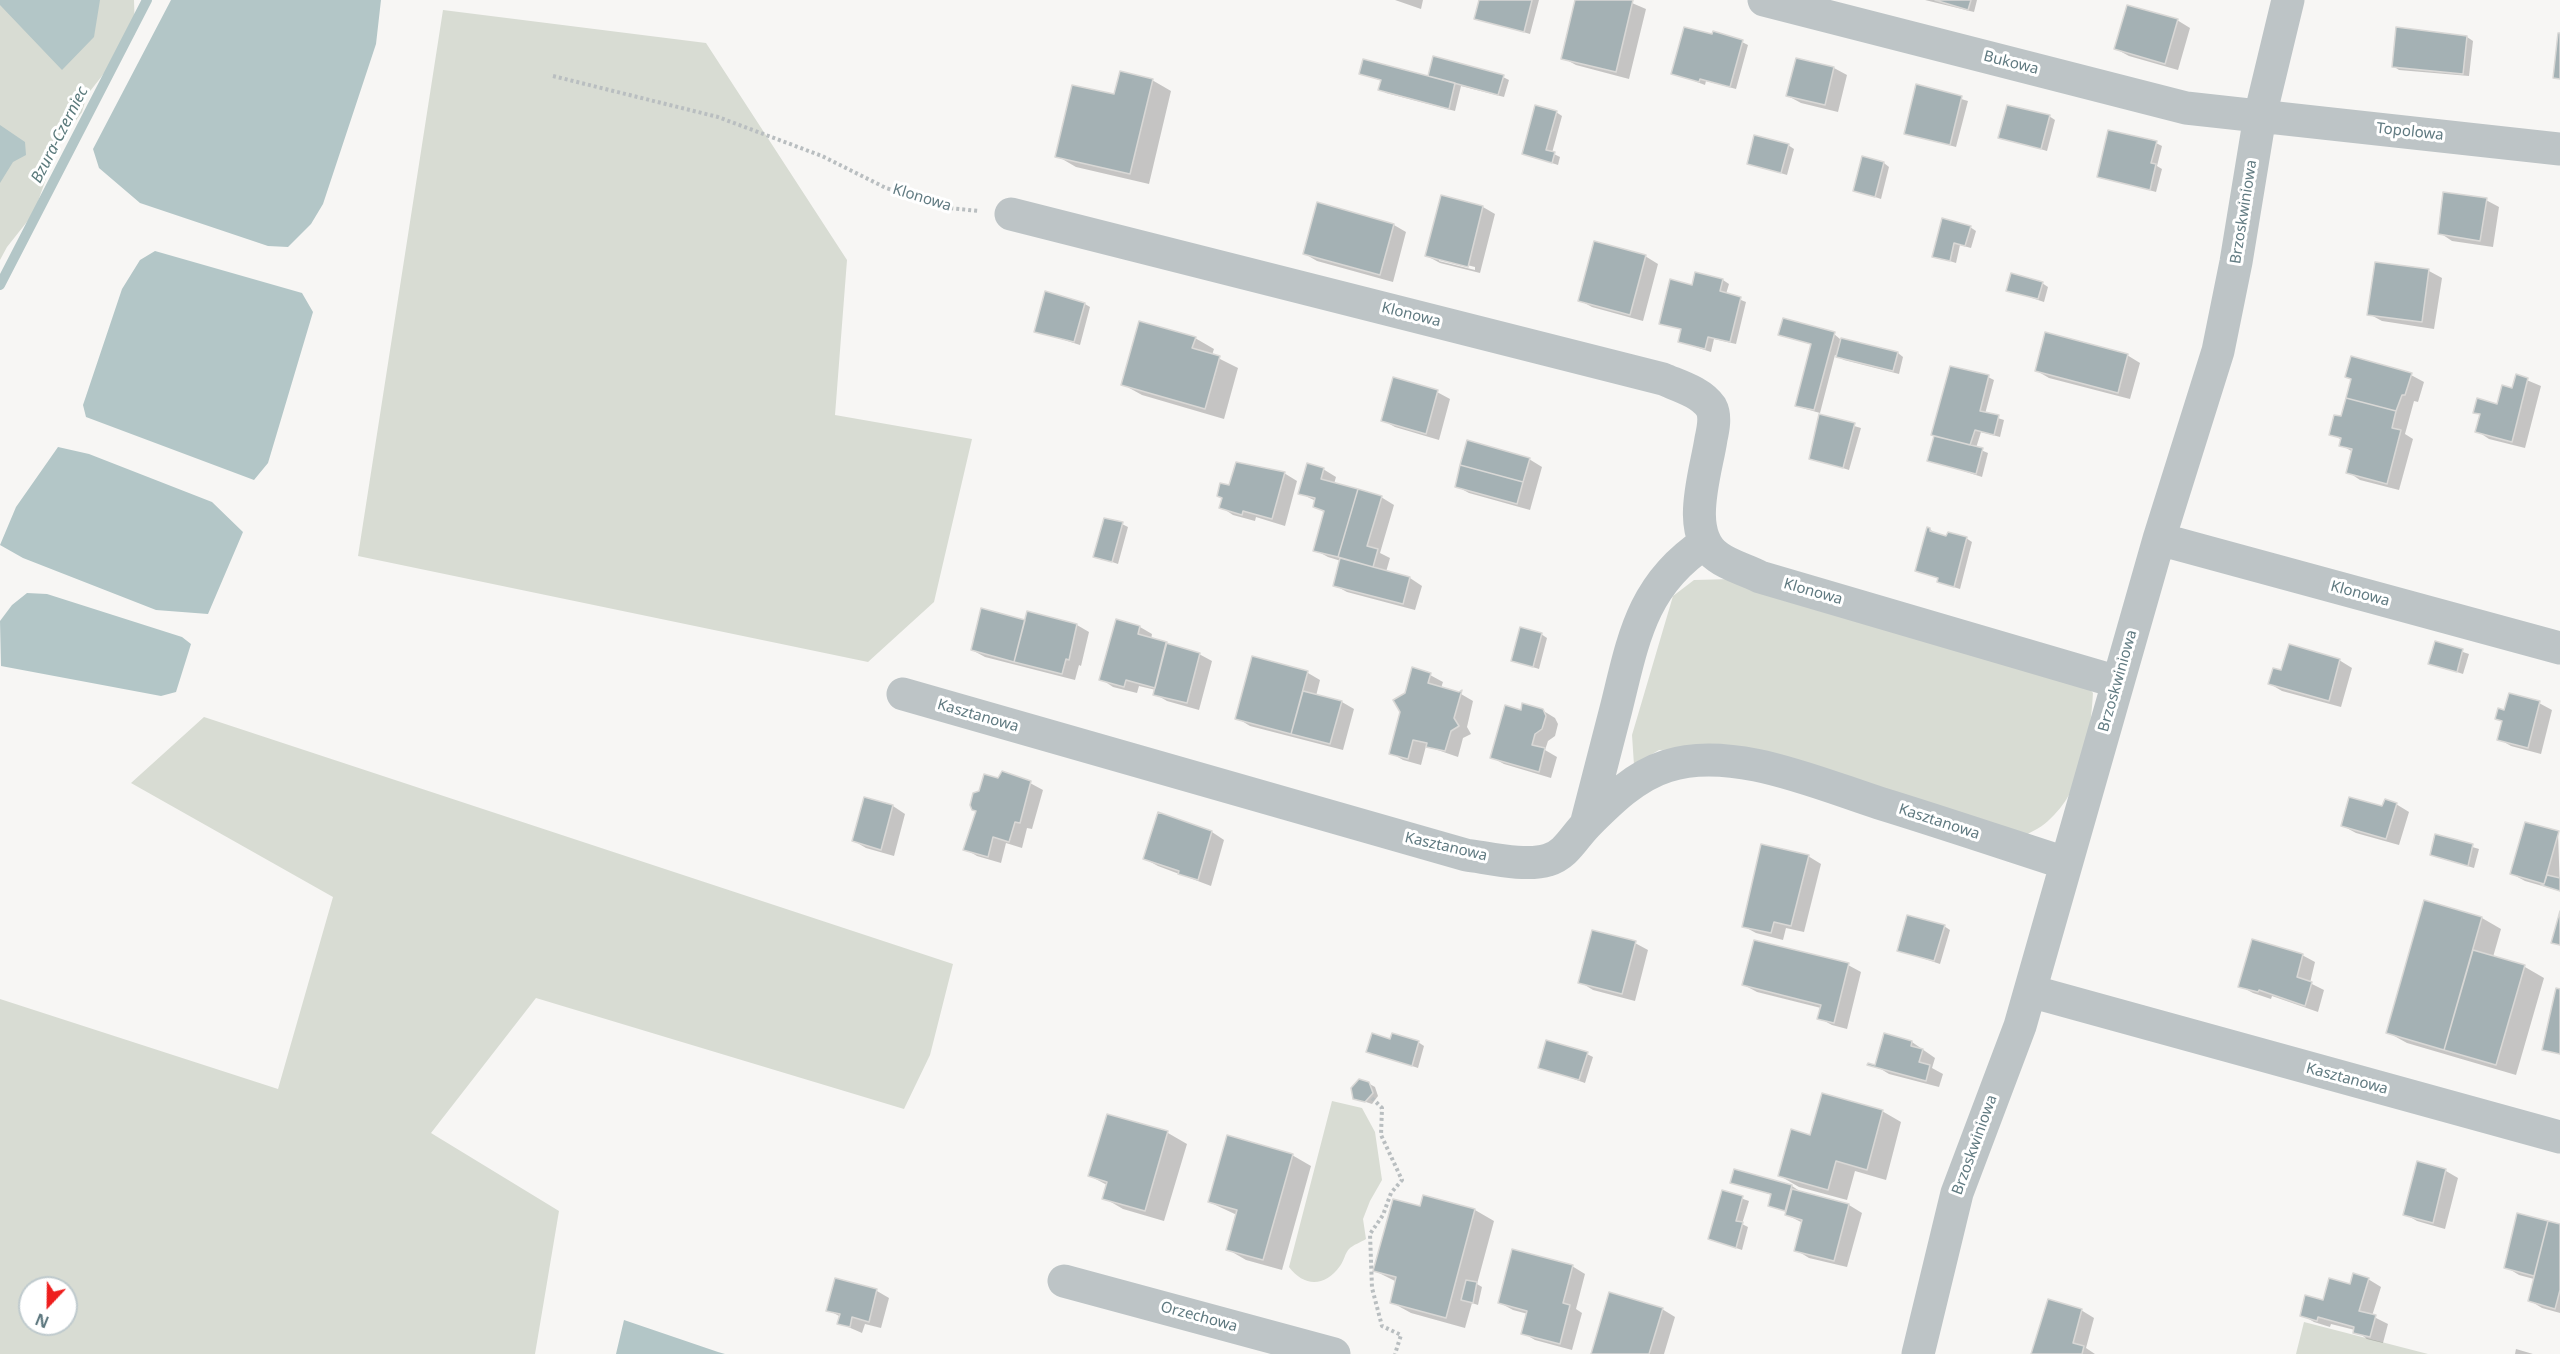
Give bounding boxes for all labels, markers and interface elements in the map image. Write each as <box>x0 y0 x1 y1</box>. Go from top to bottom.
street label: Bukowa <box>1982 47 2040 79</box>
water label: Bzura-Czerniec <box>27 84 93 186</box>
street label: Topolowa <box>2375 120 2445 144</box>
street label: Brzoskwiniowa <box>2227 159 2261 265</box>
street label: Klonowa <box>890 181 954 215</box>
street label: Klonowa <box>1379 299 1443 331</box>
street label: Klonowa <box>1781 575 1845 609</box>
street label: Klonowa <box>2328 577 2392 611</box>
street label: Brzoskwiniowa <box>2095 628 2141 734</box>
street label: Kasztanowa <box>935 696 1021 736</box>
street label: Kasztanowa <box>1896 800 1982 844</box>
street label: Kasztanowa <box>1403 829 1489 865</box>
street label: Kasztanowa <box>2304 1059 2390 1099</box>
street label: Brzoskwiniowa <box>1949 1093 2001 1197</box>
north arrow <box>18 1276 78 1336</box>
street label: Orzechowa <box>1159 1298 1239 1336</box>
text: N <box>32 1308 52 1333</box>

